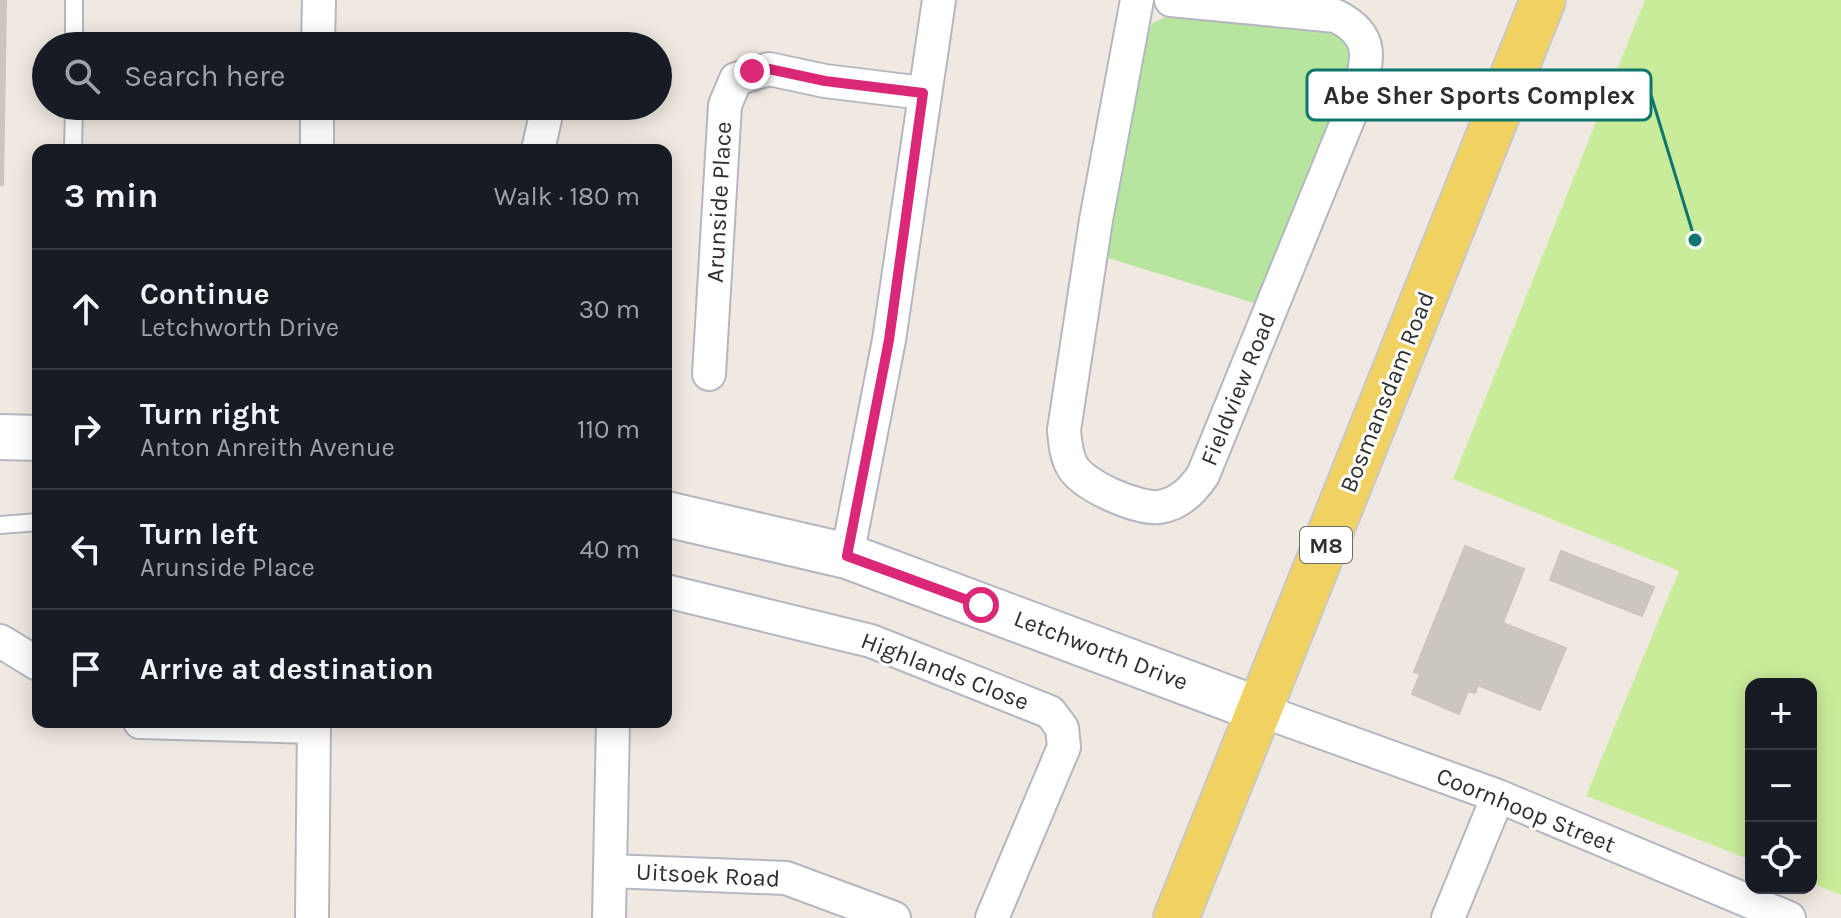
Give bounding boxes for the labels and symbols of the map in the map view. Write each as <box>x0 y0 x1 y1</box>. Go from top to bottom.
route end <box>734 53 770 89</box>
callout: Abe Sher Sports Complex <box>1307 70 1651 120</box>
text: Abe Sher Sports Complex <box>1323 80 1635 111</box>
street label: Arunside Place <box>701 121 737 283</box>
street label: Bosmansdam Road <box>1334 287 1440 497</box>
street label: Fieldview Road <box>1195 308 1281 470</box>
road number: M8 <box>1300 527 1352 563</box>
route start <box>963 587 999 623</box>
street label: Letchworth Drive <box>1010 604 1192 696</box>
street label: Highlands Close <box>857 626 1033 716</box>
street label: Coornhoop Street <box>1432 761 1620 859</box>
street label: Uitsoek Road <box>635 857 781 893</box>

